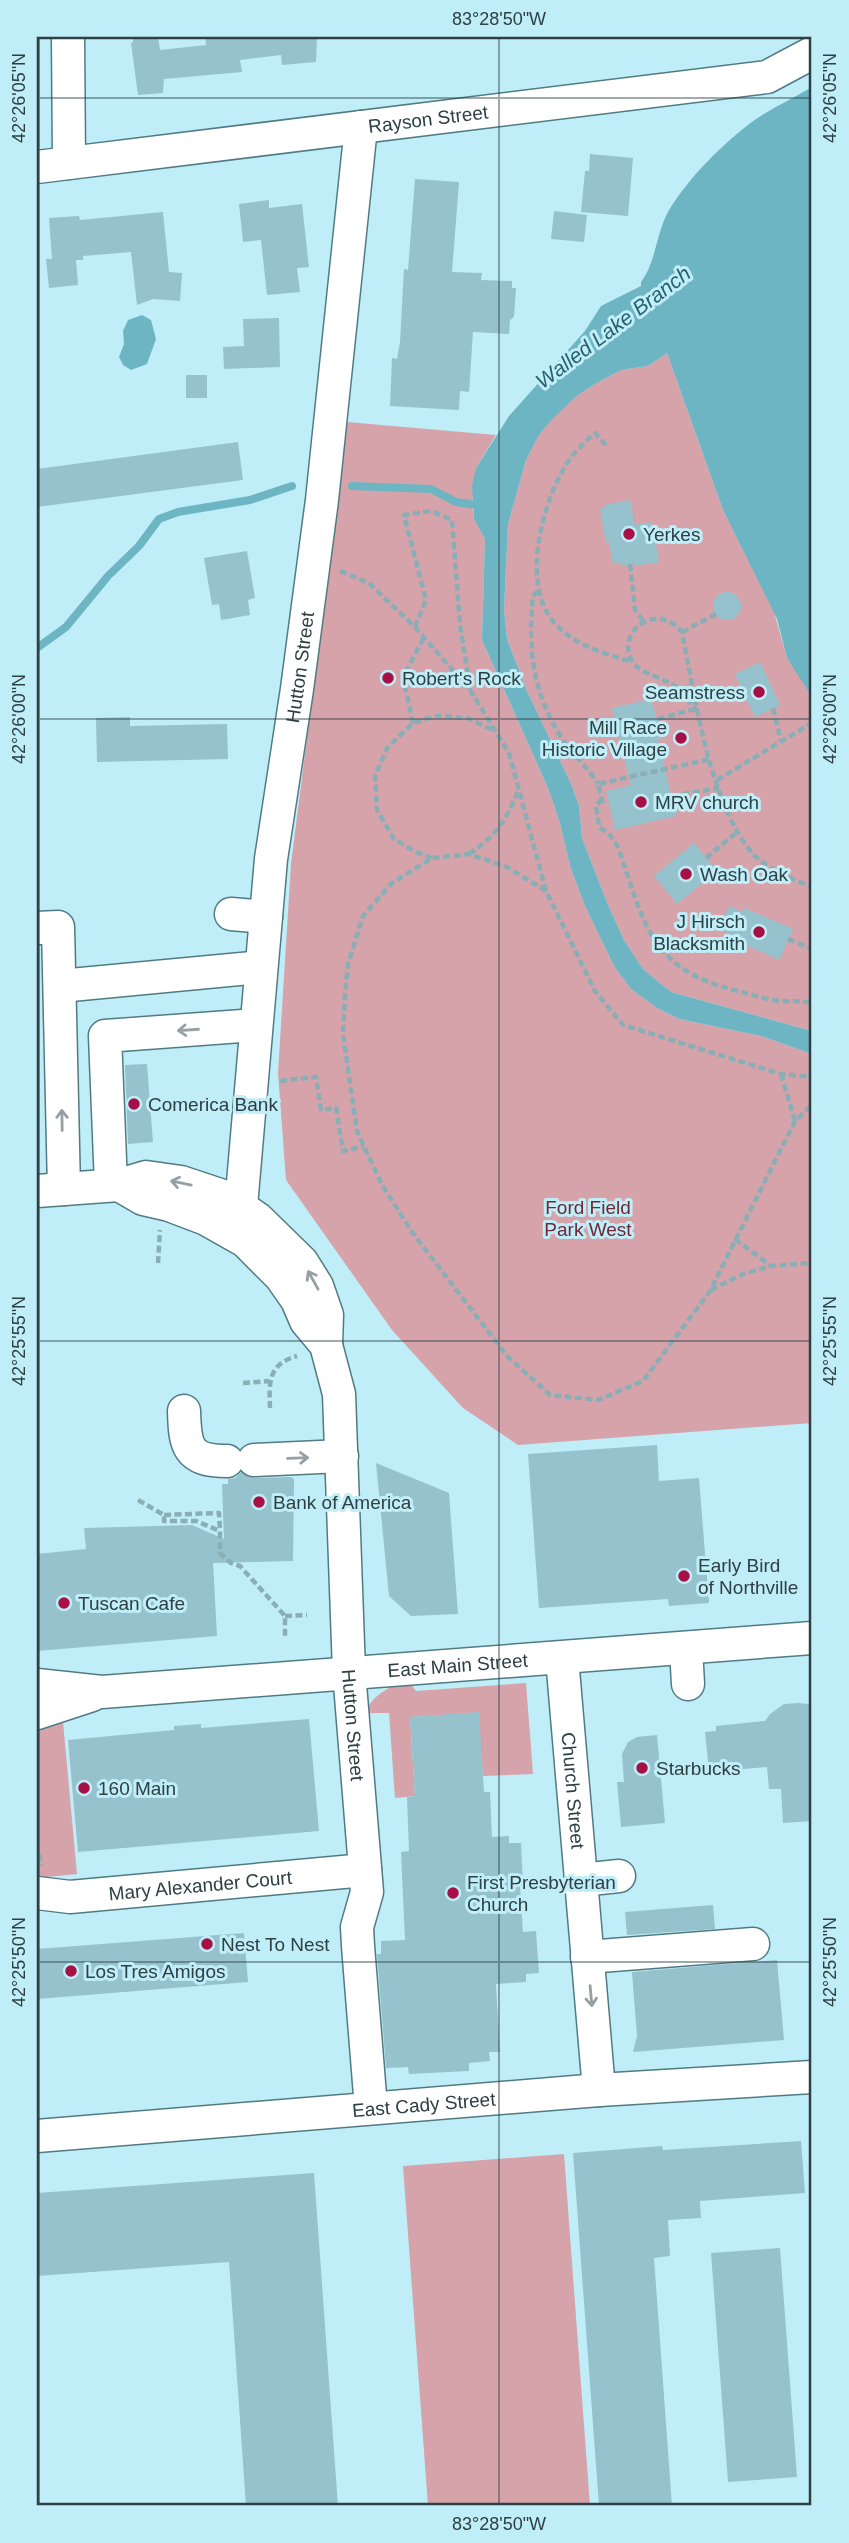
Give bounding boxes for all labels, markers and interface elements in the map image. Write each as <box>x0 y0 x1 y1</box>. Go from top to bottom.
text: 83°28'50"W <box>452 9 546 29</box>
text: 42°26'05"N <box>9 53 29 143</box>
text: 42°26'05"N <box>820 53 840 143</box>
street label: Rayson Street <box>367 101 490 137</box>
water label: Walled Lake Branch <box>531 261 695 393</box>
place label: Yerkes <box>643 524 700 545</box>
marker: Yerkes <box>621 526 637 542</box>
street label: Hutton Street <box>281 610 318 724</box>
place label: Robert's Rock <box>402 668 521 689</box>
marker: Robert's Rock <box>380 670 396 686</box>
text: 42°26'00"N <box>9 674 29 764</box>
text: 42°26'00"N <box>820 674 840 764</box>
place label: Seamstress <box>645 682 745 703</box>
marker: Seamstress <box>751 684 767 700</box>
place label: Mill Race Historic Village <box>542 717 667 760</box>
marker: Mill Race Historic Village <box>673 730 689 746</box>
place label: MRV church <box>655 792 759 813</box>
marker: MRV church <box>633 794 649 810</box>
place label: Wash Oak <box>700 864 788 885</box>
marker: Wash Oak <box>678 866 694 882</box>
place label: J Hirsch Blacksmith <box>653 911 745 954</box>
marker: J Hirsch Blacksmith <box>751 924 767 940</box>
one-way arrow <box>177 1024 200 1037</box>
place label: Comerica Bank <box>148 1094 278 1115</box>
marker: Comerica Bank <box>126 1096 142 1112</box>
one-way arrow <box>56 1109 69 1132</box>
one-way arrow <box>170 1176 193 1190</box>
park label: Ford Field Park West <box>544 1197 632 1240</box>
one-way arrow <box>305 1271 319 1291</box>
text: 42°25'55"N <box>9 1296 29 1386</box>
text: 42°25'55"N <box>820 1296 840 1386</box>
one-way arrow <box>286 1451 309 1464</box>
place label: Bank of America <box>273 1492 412 1513</box>
marker: Bank of America <box>251 1494 267 1510</box>
place label: Early Bird of Northville <box>698 1555 798 1598</box>
marker: Early Bird of Northville <box>676 1568 692 1584</box>
place label: Tuscan Cafe <box>78 1593 185 1614</box>
marker: Tuscan Cafe <box>56 1595 72 1611</box>
street label: East Main Street <box>387 1649 529 1681</box>
street label: Hutton Street <box>338 1668 368 1783</box>
street label: Church Street <box>558 1731 589 1851</box>
place label: Starbucks <box>656 1758 740 1779</box>
marker: Starbucks <box>634 1760 650 1776</box>
place label: 160 Main <box>98 1778 176 1799</box>
marker: 160 Main <box>76 1780 92 1796</box>
street label: Mary Alexander Court <box>108 1866 293 1904</box>
place label: First Presbyterian Church <box>467 1872 616 1915</box>
marker: First Presbyterian Church <box>445 1885 461 1901</box>
text: 42°25'50"N <box>9 1917 29 2007</box>
text: 42°25'50"N <box>820 1917 840 2007</box>
place label: Nest To Nest <box>221 1934 330 1955</box>
marker: Nest To Nest <box>199 1936 215 1952</box>
place label: Los Tres Amigos <box>85 1961 225 1982</box>
marker: Los Tres Amigos <box>63 1963 79 1979</box>
one-way arrow <box>584 1984 597 2007</box>
street label: East Cady Street <box>351 2088 497 2121</box>
text: 83°28'50"W <box>452 2514 546 2534</box>

